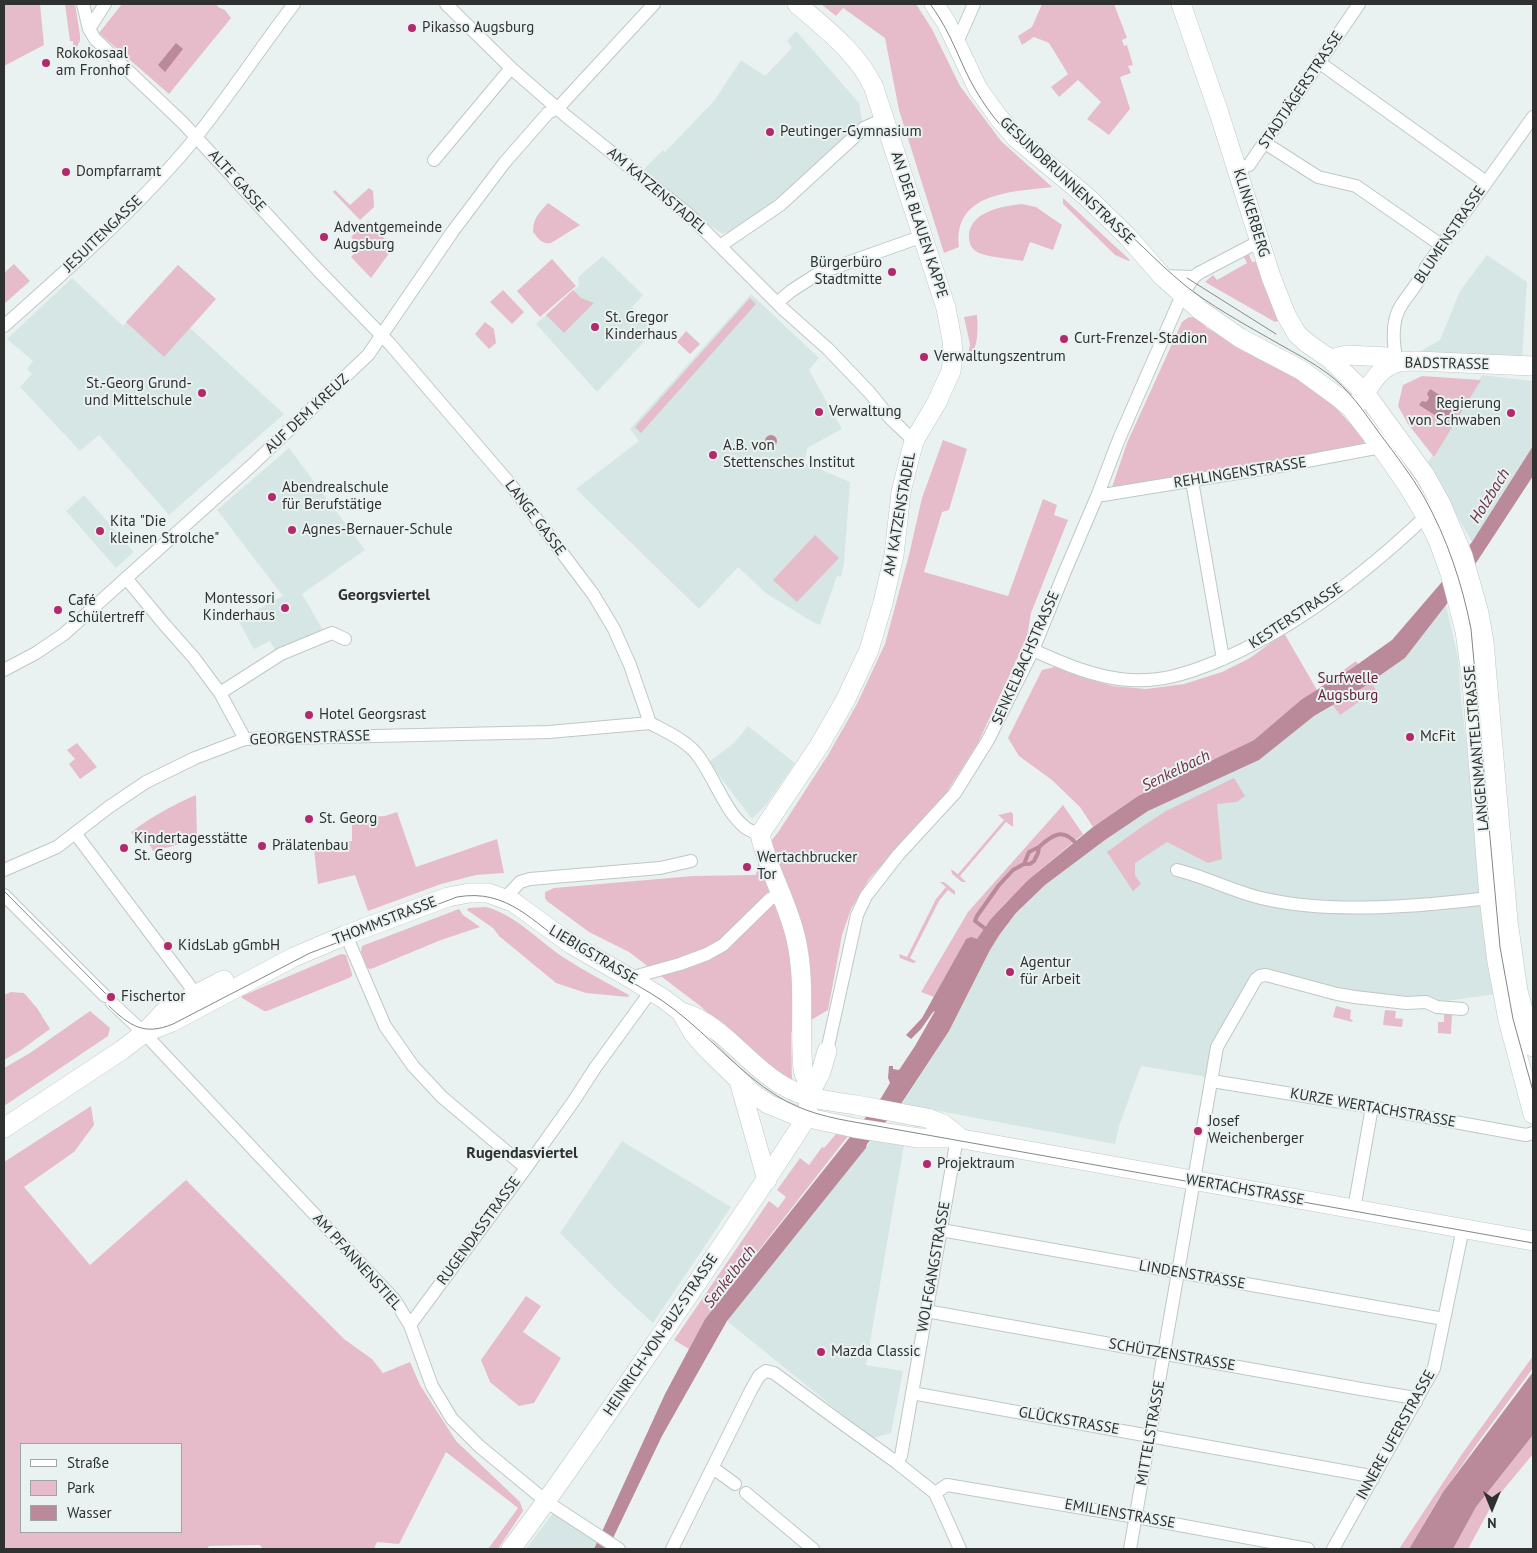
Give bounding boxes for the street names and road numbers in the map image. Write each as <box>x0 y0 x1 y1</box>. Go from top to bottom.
street label: STADTJÄGERSTRASSE <box>1255 28 1347 152</box>
street label: GESUNDBRUNNENSTRASSE <box>996 114 1138 248</box>
street label: AM KATZENSTADEL <box>603 144 711 238</box>
street label: ALTE GASSE <box>205 146 269 216</box>
street label: AN DER BLAUEN KAPPE <box>887 149 951 301</box>
street label: KLINKERBERG <box>1229 167 1273 259</box>
street label: BLUMENSTRASSE <box>1411 183 1489 287</box>
street label: JESUITENGASSE <box>60 192 146 276</box>
street label: BADSTRASSE <box>1404 354 1490 374</box>
street label: AUF DEM KREUZ <box>261 371 353 457</box>
street label: AM KATZENSTADEL <box>880 451 920 577</box>
street label: REHLINGENSTRASSE <box>1172 454 1308 492</box>
street label: LANGE GASSE <box>501 477 569 559</box>
street label: KESTERSTRASSE <box>1246 579 1346 653</box>
street label: SENKELBACHSTRASSE <box>988 588 1064 728</box>
street label: LANGENMANTELSTRASSE <box>1461 664 1493 832</box>
street label: GEORGENSTRASSE <box>249 727 371 749</box>
street label: THOMMSTRASSE <box>330 893 440 949</box>
street label: LIEBIGSTRASSE <box>545 922 641 988</box>
street label: KURZE WERTACHSTRASSE <box>1289 1085 1457 1131</box>
street label: WERTACHSTRASSE <box>1184 1171 1306 1209</box>
street label: RUGENDASSTRASSE <box>434 1173 524 1289</box>
street label: WOLFGANGSTRASSE <box>914 1200 954 1334</box>
street label: AM PFANNENSTIEL <box>309 1210 405 1314</box>
street label: HEINRICH-VON-BUZ-STRASSE <box>600 1251 722 1419</box>
street label: LINDENSTRASSE <box>1137 1257 1247 1293</box>
street label: SCHÜTZENSTRASSE <box>1107 1335 1237 1375</box>
street label: INNERE UFERSTRASSE <box>1353 1367 1439 1503</box>
street label: MITTELSTRASSE <box>1133 1379 1169 1487</box>
street label: GLÜCKSTRASSE <box>1017 1403 1121 1439</box>
street label: EMILIENSTRASSE <box>1063 1495 1177 1533</box>

